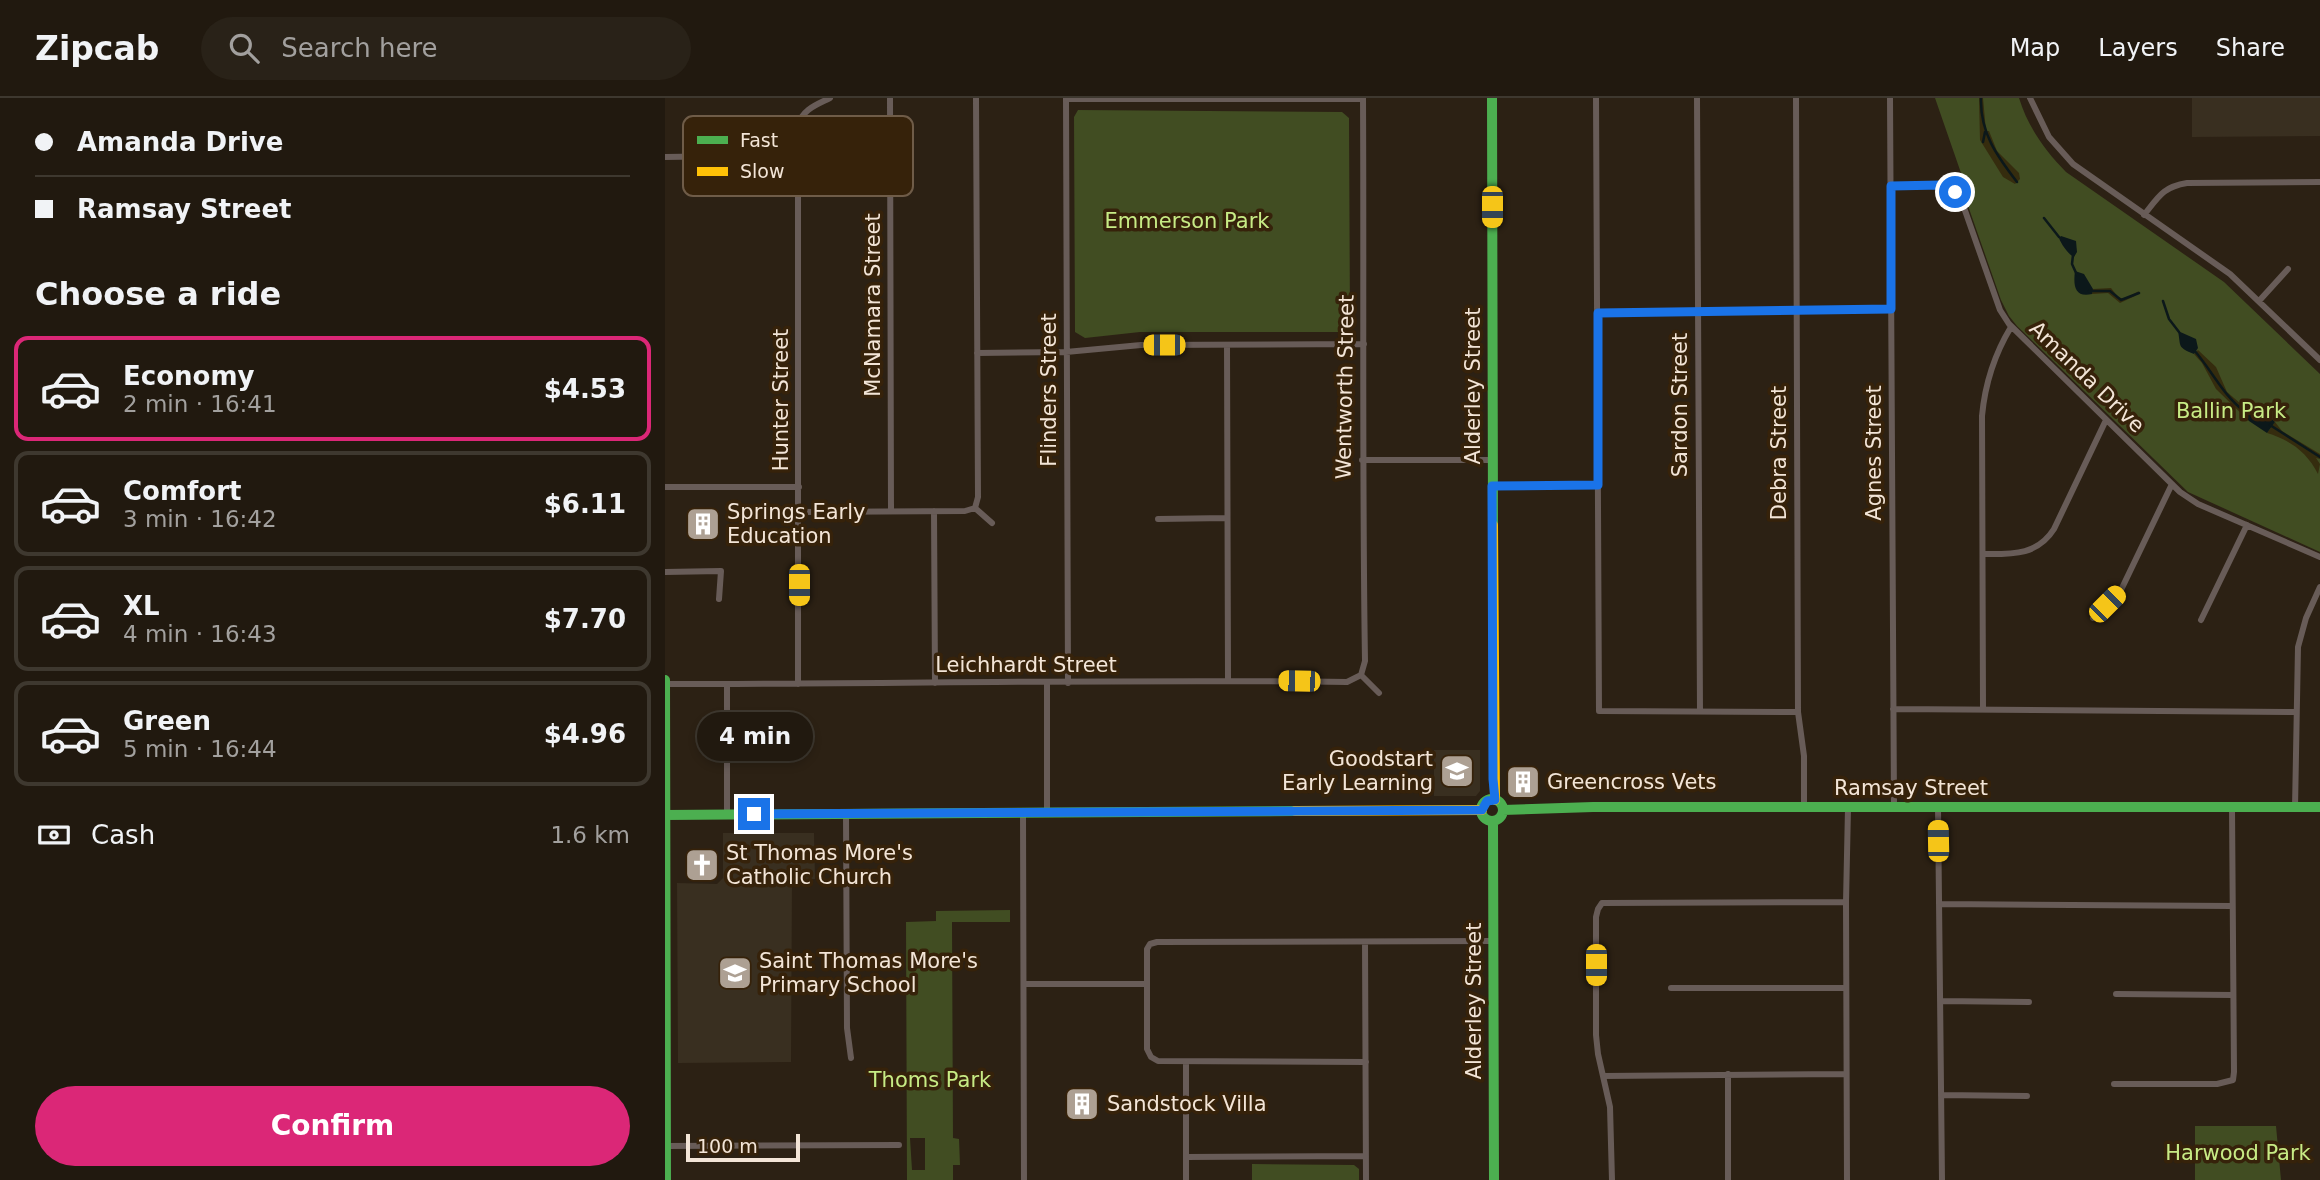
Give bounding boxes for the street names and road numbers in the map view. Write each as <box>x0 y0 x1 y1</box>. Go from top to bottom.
street label: McNamara Street <box>861 213 885 397</box>
street label: Wentworth Street <box>1331 294 1359 480</box>
street label: Alderley Street <box>1461 308 1485 464</box>
street label: Flinders Street <box>1037 313 1061 467</box>
street label: Amanda Drive <box>2025 316 2149 438</box>
street label: Hunter Street <box>769 329 793 471</box>
street label: Sardon Street <box>1668 333 1692 477</box>
street label: Agnes Street <box>1862 385 1886 521</box>
street label: Debra Street <box>1767 386 1791 520</box>
street label: Leichhardt Street <box>935 653 1117 677</box>
street label: Ramsay Street <box>1834 776 1988 800</box>
street label: Alderley Street <box>1462 923 1486 1079</box>

